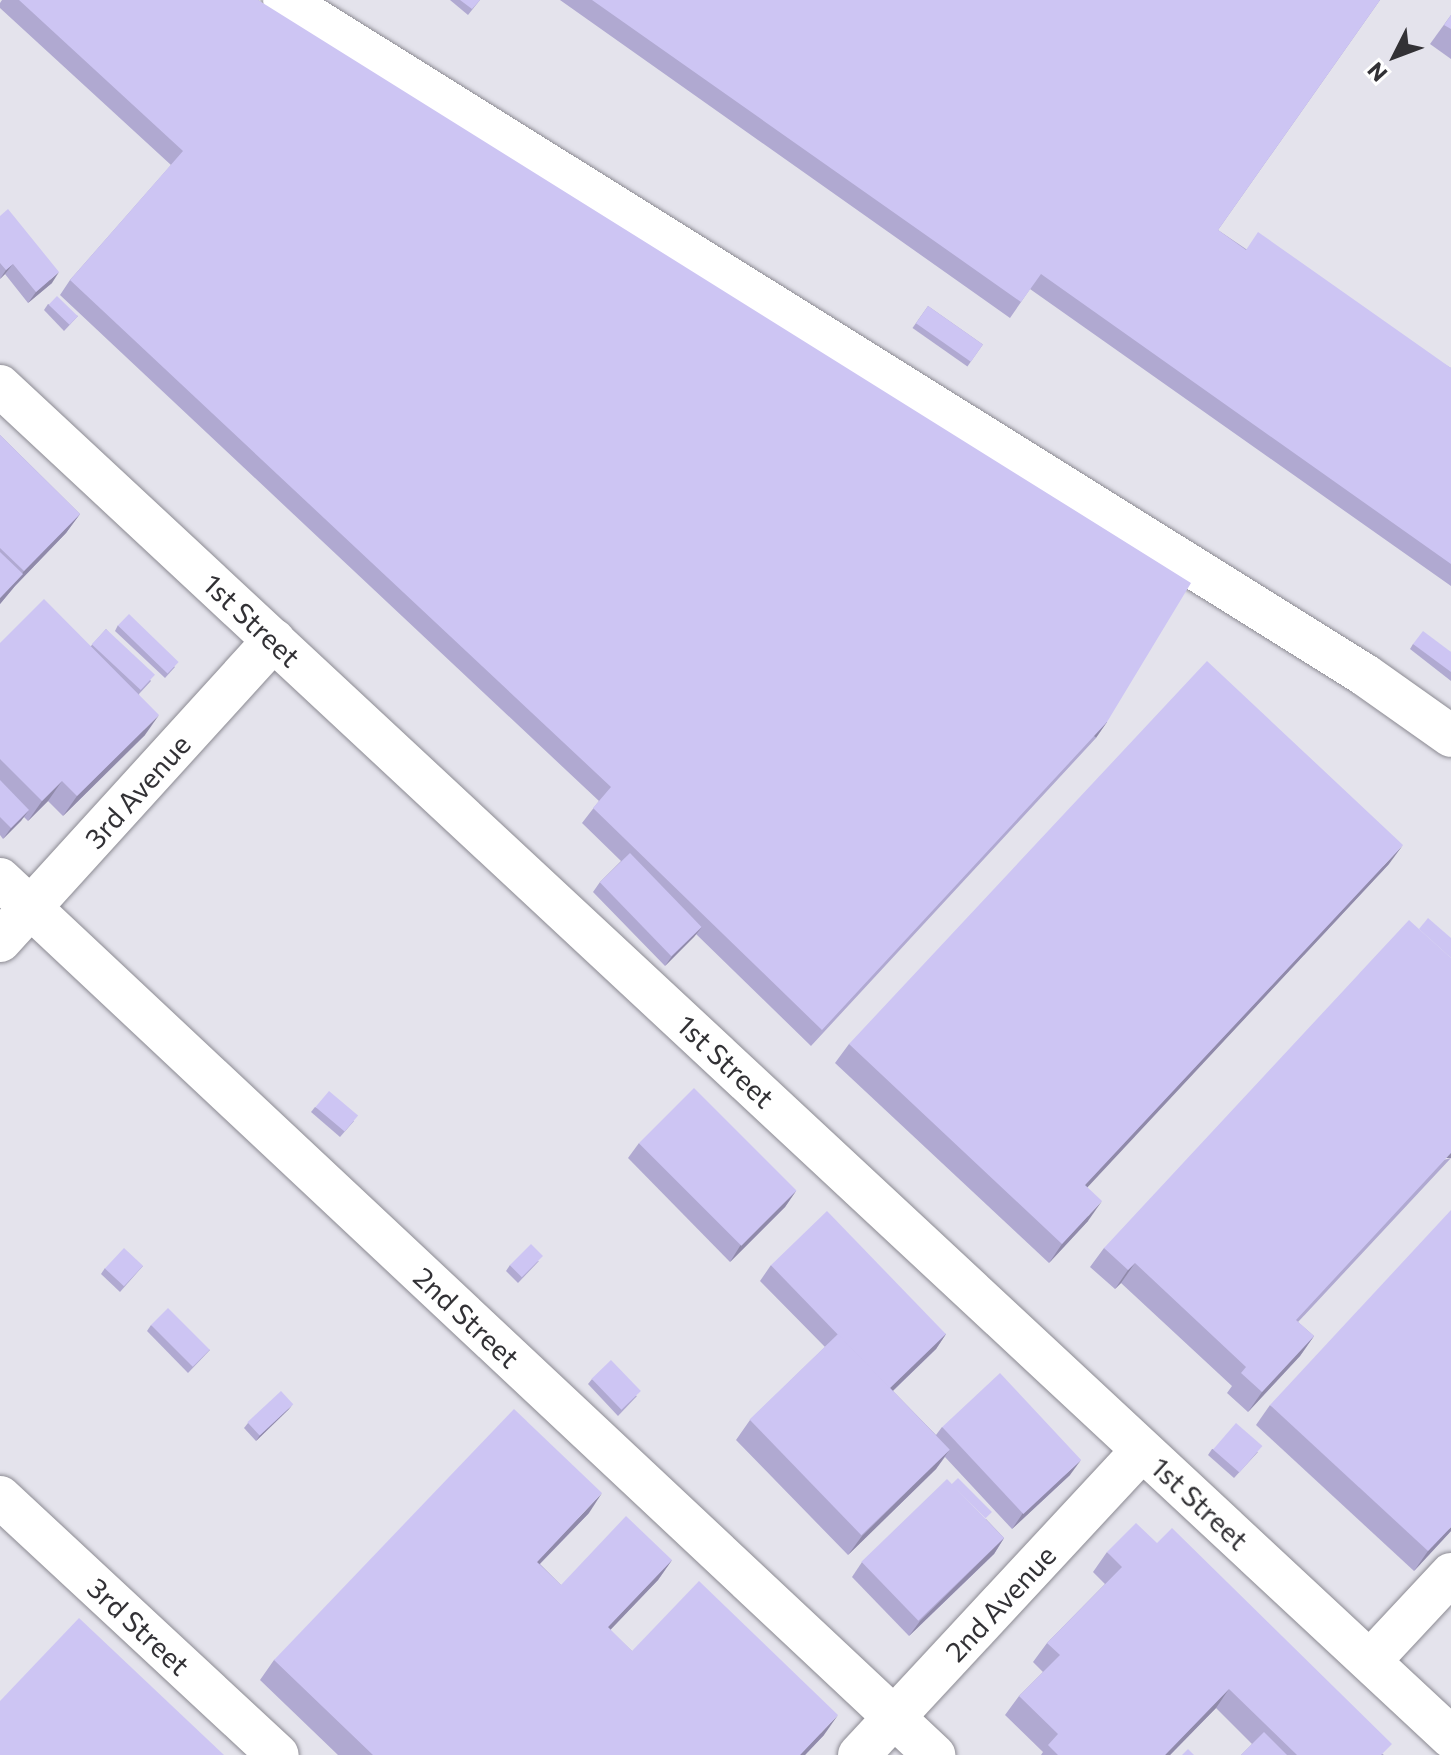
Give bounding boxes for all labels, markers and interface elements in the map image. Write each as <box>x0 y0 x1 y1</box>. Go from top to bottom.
north arrow <box>1355 16 1435 96</box>
text: N <box>1361 57 1392 88</box>
street label: 1st Street <box>196 567 308 673</box>
street label: 3rd Avenue <box>77 727 197 855</box>
street label: 1st Street <box>670 1008 782 1114</box>
street label: 2nd Street <box>407 1260 527 1374</box>
street label: 1st Street <box>1144 1450 1256 1556</box>
street label: 2nd Avenue <box>938 1538 1062 1668</box>
street label: 3rd Street <box>81 1570 197 1682</box>

